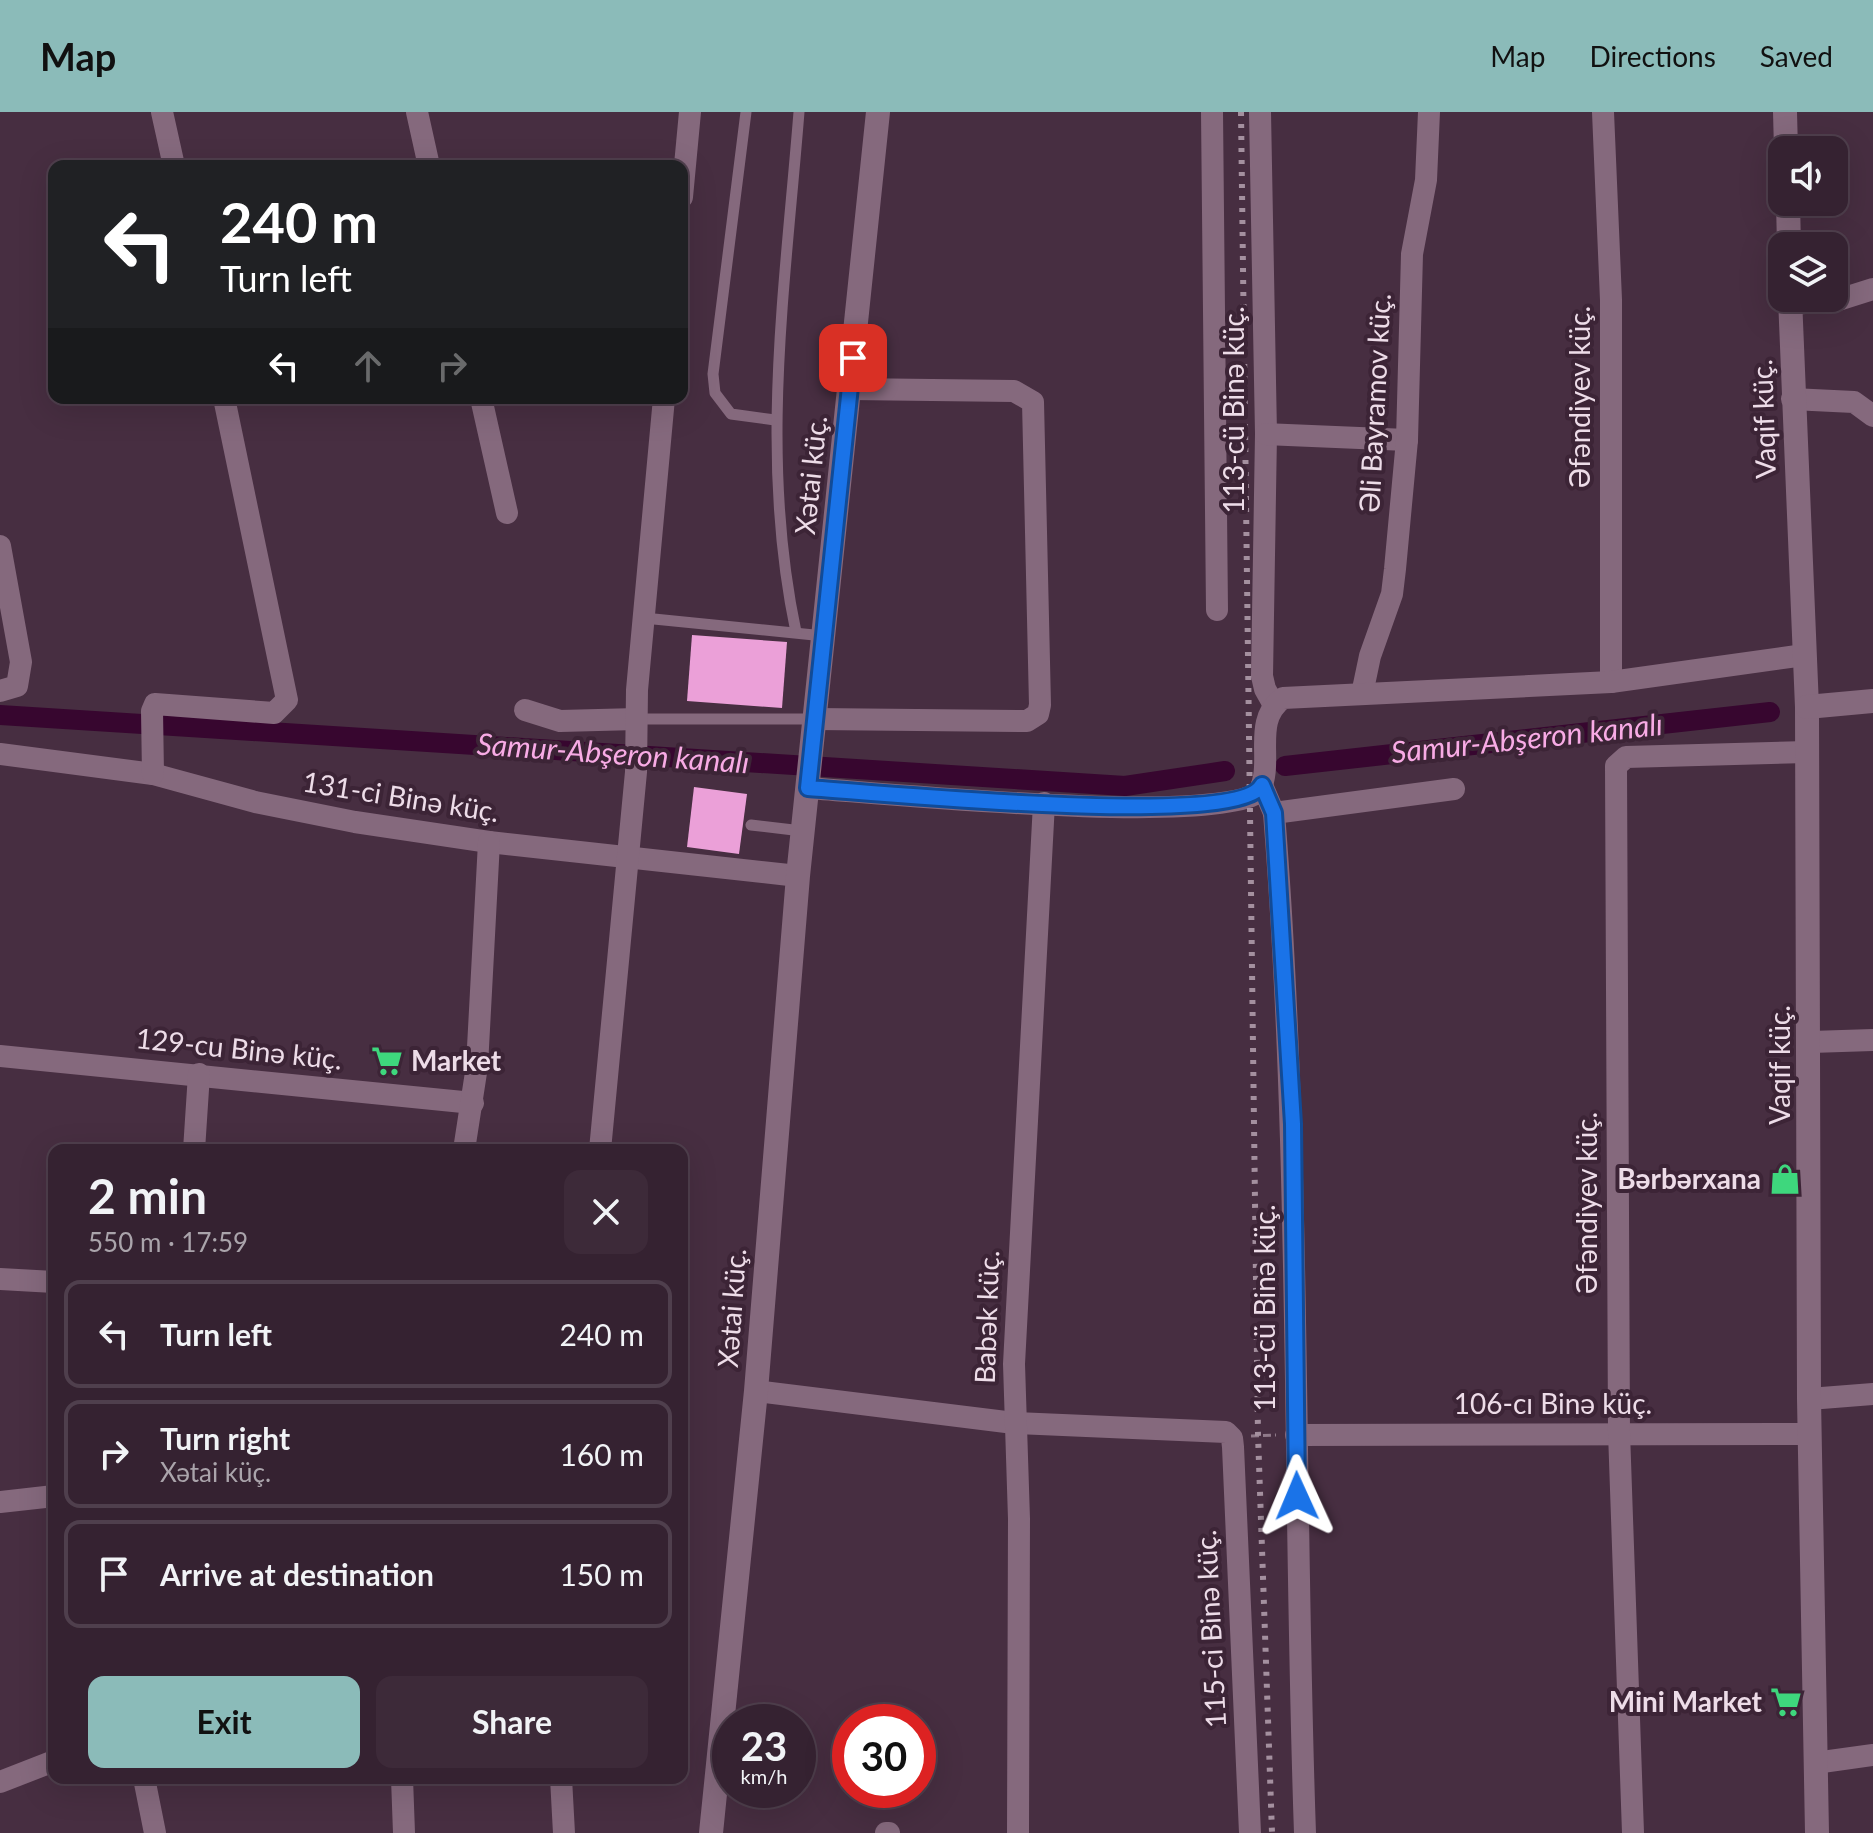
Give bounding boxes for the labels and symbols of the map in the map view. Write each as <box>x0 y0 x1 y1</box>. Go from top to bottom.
street label: Əli Bayramov küç. <box>1351 292 1397 513</box>
street label: 113-cü Binə küç. <box>1216 306 1250 514</box>
street label: Əfəndiyev küç. <box>1562 306 1596 488</box>
pin <box>819 324 887 392</box>
street label: Vaqif küç. <box>1744 359 1782 479</box>
street label: Xətai küç. <box>787 414 833 536</box>
water label: Samur-Abşeron kanalı <box>1389 705 1664 769</box>
water label: Samur-Abşeron kanalı <box>476 725 751 779</box>
street label: 131-ci Binə küç. <box>301 764 502 828</box>
street label: Vaqif küç. <box>1762 1005 1796 1125</box>
street label: 129-cu Binə küç. <box>134 1020 344 1076</box>
place label: Market <box>411 1043 502 1077</box>
supermarket icon: Market <box>370 1044 404 1078</box>
street label: Əfəndiyev küç. <box>1569 1112 1603 1294</box>
place label: Bərbərxana <box>1617 1161 1761 1195</box>
shop icon: Bərbərxana <box>1768 1162 1802 1196</box>
street label: 113-cü Binə küç. <box>1247 1204 1281 1412</box>
street label: Xətai küç. <box>710 1247 752 1369</box>
street label: Babək küç. <box>967 1250 1005 1384</box>
street label: 106-cı Binə küç. <box>1454 1386 1652 1420</box>
position arrow <box>1255 1454 1339 1538</box>
street label: 115-ci Binə küç. <box>1188 1529 1232 1729</box>
place label: Mini Market <box>1609 1684 1763 1718</box>
supermarket icon: Mini Market <box>1769 1685 1803 1719</box>
speed limit sign: 30 <box>832 1704 936 1808</box>

